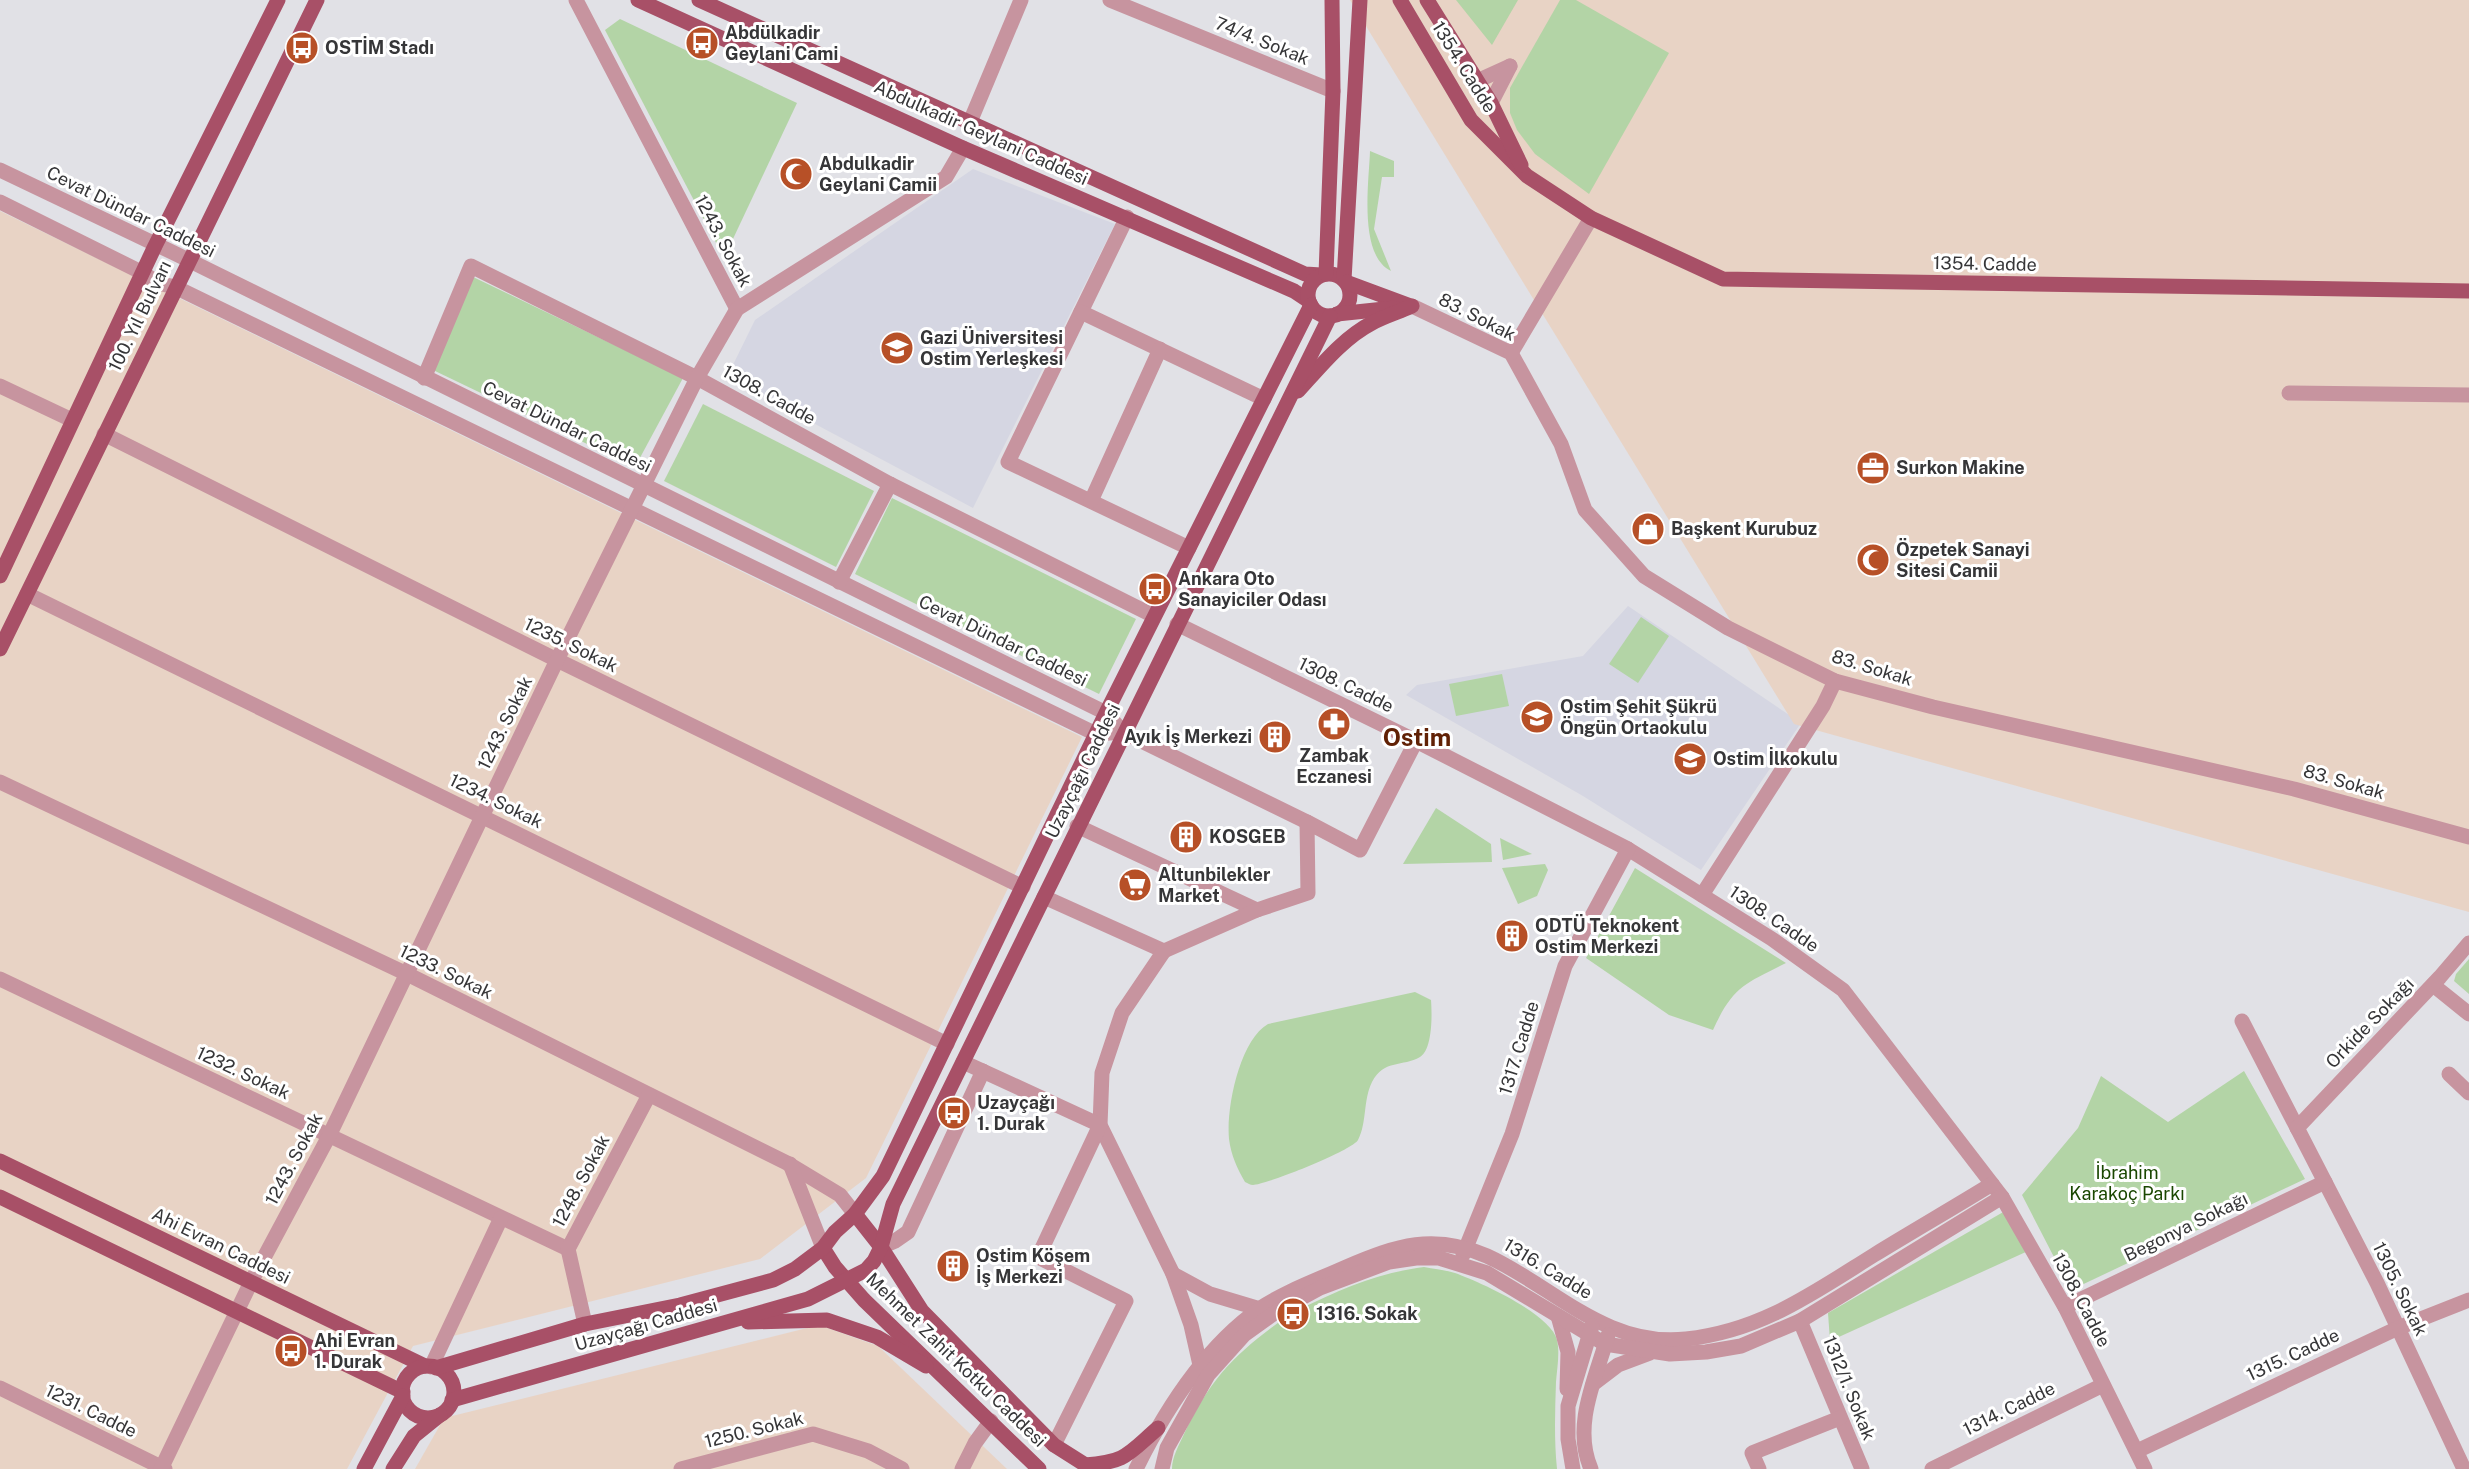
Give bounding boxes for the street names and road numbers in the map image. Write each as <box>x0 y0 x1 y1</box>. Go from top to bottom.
street label: 74/4. Sokak <box>1212 12 1312 69</box>
street label: 1354. Cadde <box>1428 17 1501 116</box>
street label: Abdulkadir Geylani Caddesi <box>871 76 1091 189</box>
street label: Cevat Dündar Caddesi <box>43 162 219 262</box>
street label: 1243. Sokak <box>690 191 756 290</box>
street label: 1354. Cadde <box>1933 252 2037 275</box>
street label: 100. Yıl Bulvarı <box>104 257 175 374</box>
street label: 83. Sokak <box>1435 288 1519 345</box>
street label: 1308. Cadde <box>719 360 820 429</box>
street label: Cevat Dündar Caddesi <box>479 377 655 477</box>
street label: Cevat Dündar Caddesi <box>915 591 1091 691</box>
street label: 1235. Sokak <box>521 613 621 676</box>
street label: 83. Sokak <box>1829 645 1915 690</box>
street label: 1308. Cadde <box>1295 652 1397 717</box>
street label: 1243. Sokak <box>473 673 536 773</box>
street label: Uzayçağı Caddesi <box>1041 700 1124 842</box>
street label: 83. Sokak <box>2301 760 2387 803</box>
street label: 1234. Sokak <box>446 769 546 832</box>
street label: 1308. Cadde <box>1726 881 1823 956</box>
street label: 1233. Sokak <box>396 940 496 1003</box>
street label: Orkide Sokağı <box>2321 973 2418 1072</box>
street label: 1317. Cadde <box>1494 998 1543 1097</box>
street label: 1232. Sokak <box>193 1042 293 1103</box>
street label: 1243. Sokak <box>261 1109 327 1208</box>
street label: 1248. Sokak <box>547 1131 614 1231</box>
street label: Begonya Sokağı <box>2121 1188 2251 1266</box>
street label: Ahi Evran Caddesi <box>149 1203 294 1288</box>
street label: 1316. Cadde <box>1500 1234 1596 1303</box>
street label: 1305. Sokak <box>2369 1239 2432 1339</box>
street label: 1308. Cadde <box>2048 1249 2115 1350</box>
street label: Mehmet Zahit Kotku Caddesi <box>862 1268 1051 1451</box>
street label: Uzayçağı Caddesi <box>572 1294 720 1355</box>
street label: 1315. Cadde <box>2243 1324 2342 1385</box>
street label: 1312/1. Sokak <box>1819 1333 1880 1443</box>
street label: 1314. Cadde <box>1959 1377 2058 1440</box>
street label: 1231. Cadde <box>42 1379 140 1442</box>
street label: 1250. Sokak <box>702 1407 805 1452</box>

